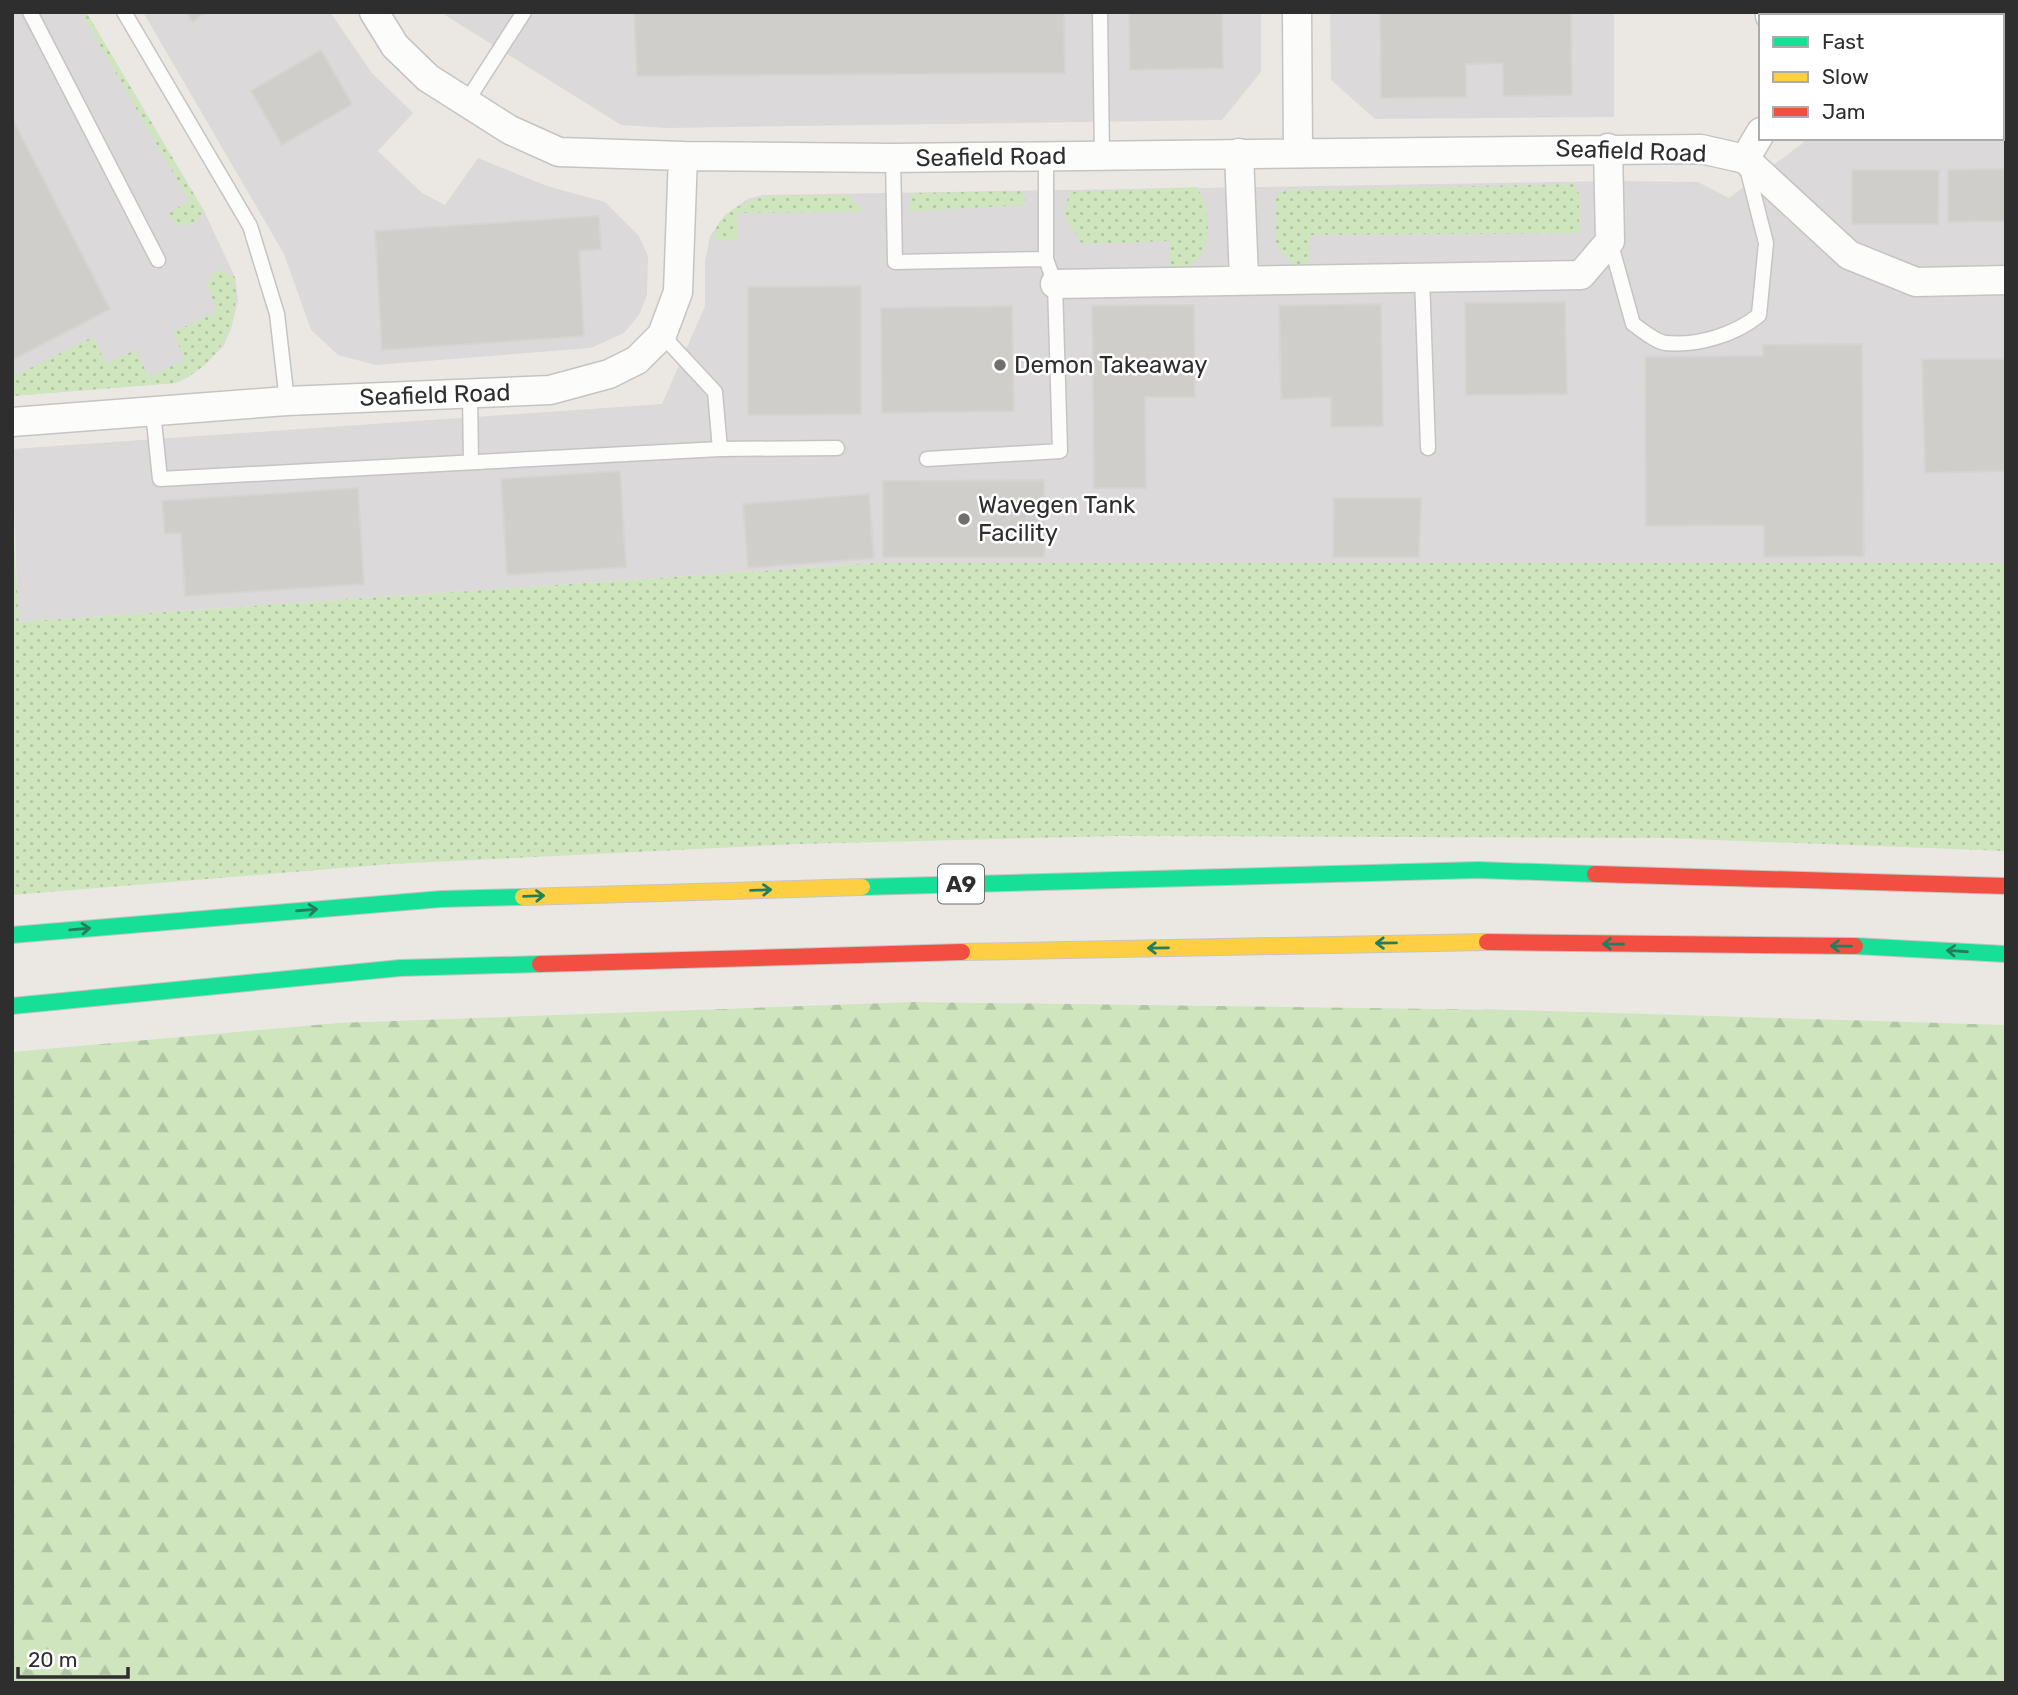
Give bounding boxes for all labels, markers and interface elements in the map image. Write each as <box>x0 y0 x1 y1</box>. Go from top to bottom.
legend <box>1759 14 2004 140</box>
text: Fast <box>1822 29 1864 54</box>
text: Slow <box>1822 64 1869 89</box>
text: Jam <box>1822 99 1866 124</box>
street label: Seafield Road <box>1555 134 1707 168</box>
street label: Seafield Road <box>915 142 1067 172</box>
place label: Demon Takeaway <box>1014 351 1207 379</box>
marker: Demon Takeaway <box>992 357 1008 373</box>
street label: Seafield Road <box>359 378 511 412</box>
place label: Wavegen Tank Facility <box>978 491 1136 547</box>
marker: Wavegen Tank Facility <box>956 511 972 527</box>
road number: A9 <box>938 864 984 904</box>
one-way arrow <box>750 883 773 896</box>
one-way arrow <box>522 889 545 903</box>
one-way arrow <box>295 903 318 916</box>
one-way arrow <box>68 922 91 935</box>
one-way arrow <box>1374 936 1397 950</box>
one-way arrow <box>1602 937 1625 951</box>
one-way arrow <box>1829 940 1852 953</box>
one-way arrow <box>1147 941 1170 955</box>
one-way arrow <box>1946 944 1969 957</box>
scale bar <box>18 1636 128 1680</box>
text: 20 m <box>28 1647 77 1672</box>

